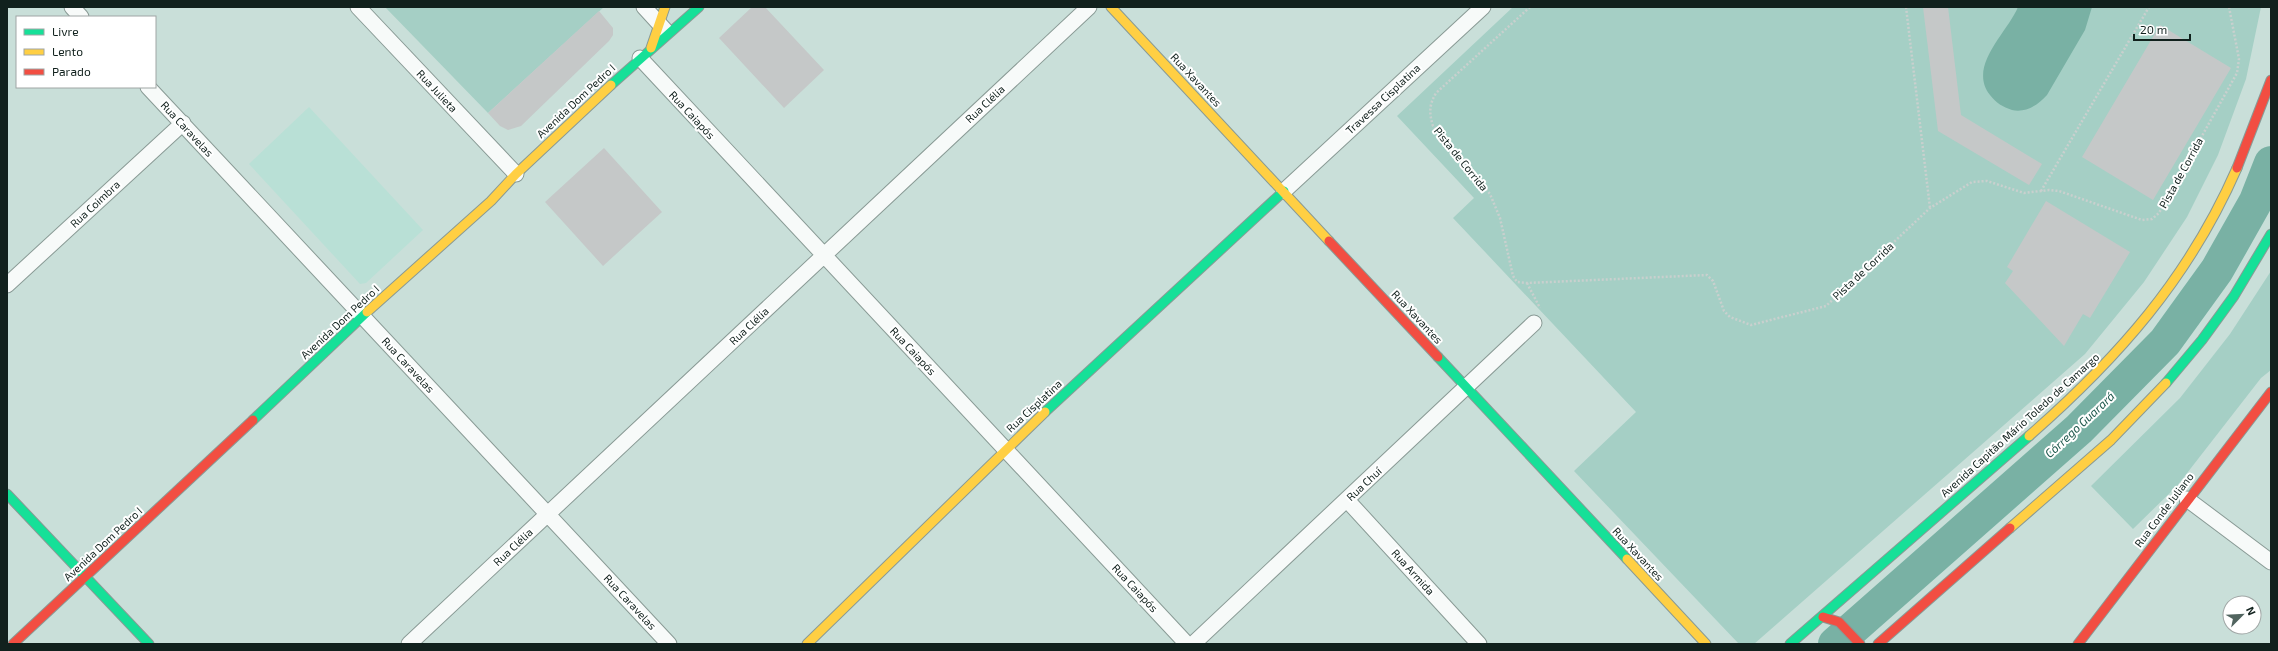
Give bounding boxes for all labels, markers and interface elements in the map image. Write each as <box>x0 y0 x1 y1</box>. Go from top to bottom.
legend <box>16 16 156 88</box>
scale bar <box>2134 16 2190 42</box>
text: 20 m <box>2140 22 2167 36</box>
text: Livre <box>52 24 79 38</box>
text: Lento <box>52 44 83 58</box>
street label: Rua Xavantes <box>1168 50 1225 109</box>
street label: Avenida Dom Pedro I <box>534 61 618 140</box>
street label: Travessa Cisplatina <box>1343 61 1422 136</box>
text: Parado <box>52 64 91 78</box>
street label: Rua Julieta <box>414 67 460 115</box>
street label: Rua Clélia <box>962 82 1007 125</box>
street label: Rua Caiapós <box>667 88 718 142</box>
street label: Rua Caravelas <box>158 98 217 159</box>
street label: Pista de Corrida <box>1432 124 1491 193</box>
street label: Pista de Corrida <box>2156 135 2205 210</box>
street label: Rua Coimbra <box>67 177 122 230</box>
street label: Pista de Corrida <box>1829 239 1896 302</box>
street label: Avenida Dom Pedro I <box>298 282 382 361</box>
street label: Rua Xavantes <box>1389 287 1446 346</box>
street label: Rua Clélia <box>726 304 771 347</box>
street label: Rua Caiapós <box>888 324 939 378</box>
street label: Rua Caravelas <box>379 334 438 395</box>
street label: Avenida Capitão Mário Toledo de Camargo <box>1938 350 2102 499</box>
street label: Rua Cisplatina <box>1003 377 1064 435</box>
water label: Córrego Guarará <box>2042 388 2117 460</box>
street label: Rua Chuí <box>1343 463 1385 503</box>
street label: Rua Conde Juliano <box>2131 470 2196 549</box>
street label: Avenida Dom Pedro I <box>61 504 145 583</box>
street label: Rua Xavantes <box>1610 524 1667 583</box>
street label: Rua Clélia <box>490 525 535 568</box>
street label: Rua Armida <box>1389 546 1437 597</box>
street label: Rua Caiapós <box>1110 561 1161 615</box>
street label: Rua Caravelas <box>601 571 660 632</box>
north arrow <box>2222 595 2262 635</box>
text: N <box>2244 604 2259 617</box>

